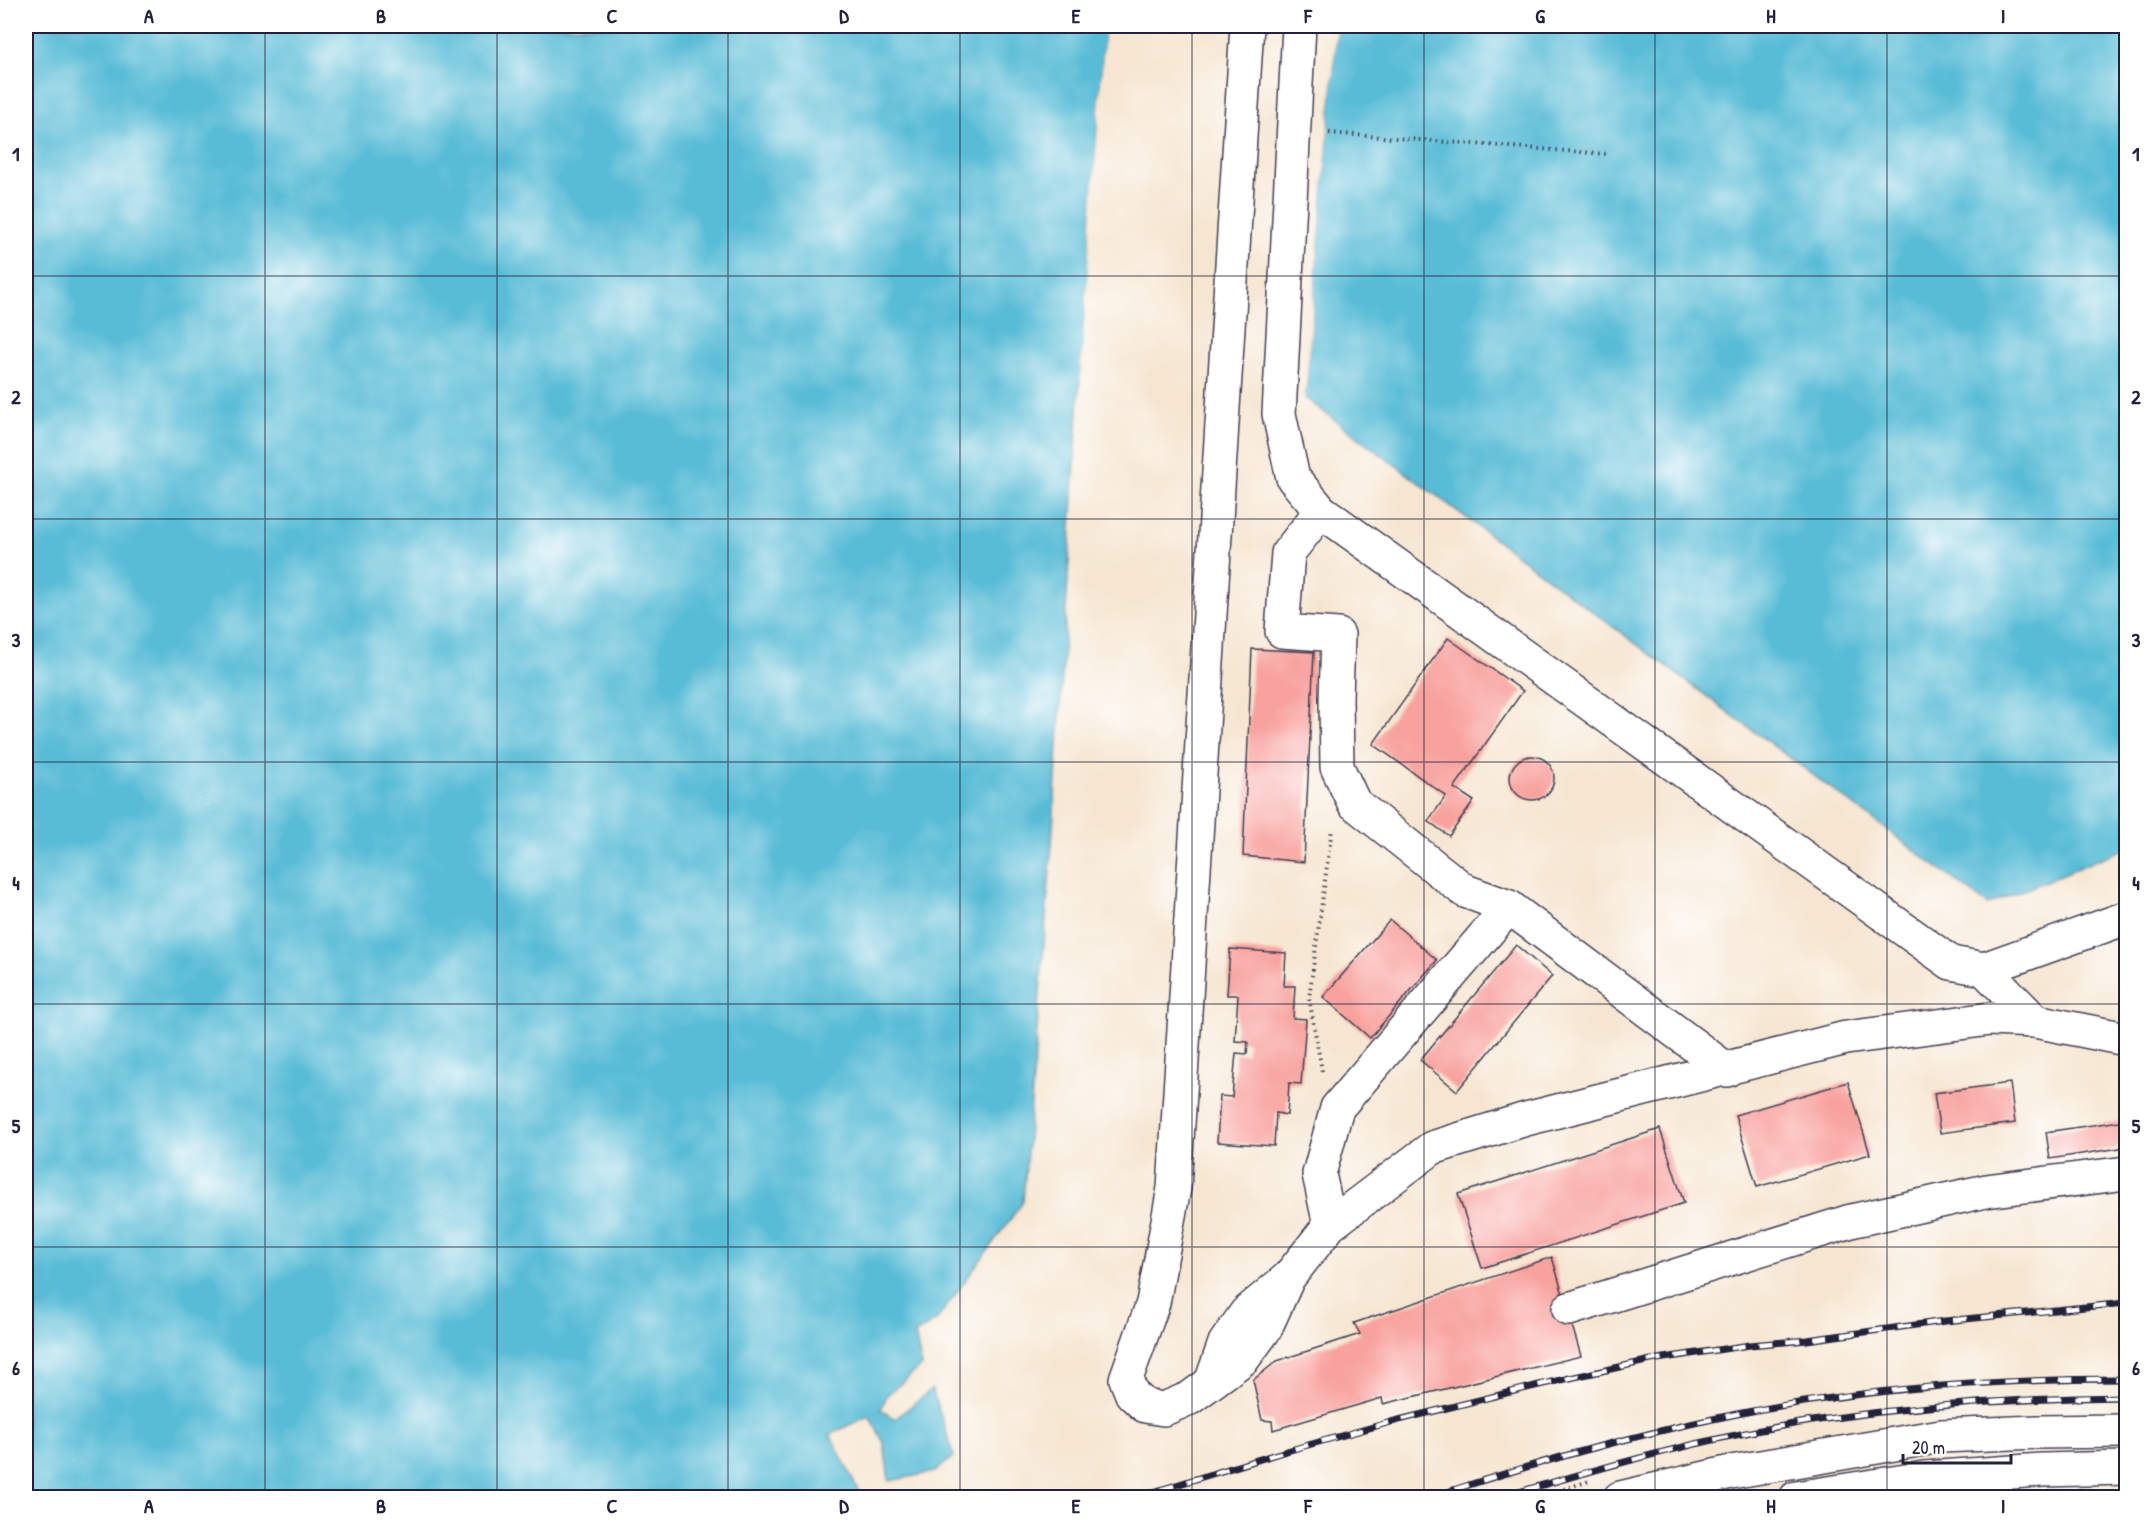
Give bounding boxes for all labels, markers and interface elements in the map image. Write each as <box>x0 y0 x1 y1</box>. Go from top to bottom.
text: A <box>144 2 154 29</box>
text: B <box>376 2 386 29</box>
text: C <box>607 2 618 29</box>
text: D <box>839 2 849 29</box>
text: E <box>1072 2 1081 29</box>
text: F <box>1303 2 1313 29</box>
text: G <box>1535 2 1545 29</box>
text: H <box>1766 2 1776 29</box>
text: I <box>2001 2 2005 29</box>
text: 1 <box>12 140 20 167</box>
text: 1 <box>2132 140 2140 167</box>
text: 2 <box>11 383 21 410</box>
text: 2 <box>2131 383 2141 410</box>
text: 3 <box>12 626 21 653</box>
text: 3 <box>2132 626 2141 653</box>
text: 4 <box>12 869 20 896</box>
text: 4 <box>2132 869 2140 896</box>
text: 5 <box>12 1112 21 1139</box>
text: 5 <box>2132 1112 2141 1139</box>
text: 6 <box>12 1354 20 1381</box>
text: 6 <box>2132 1354 2140 1381</box>
scale bar <box>1903 1427 2011 1465</box>
text: 20 m <box>1912 1435 1945 1460</box>
text: A <box>144 1492 154 1519</box>
text: B <box>376 1492 386 1519</box>
text: C <box>607 1492 618 1519</box>
text: D <box>839 1492 849 1519</box>
text: E <box>1072 1492 1081 1519</box>
text: F <box>1303 1492 1313 1519</box>
text: G <box>1535 1492 1545 1519</box>
text: H <box>1766 1492 1776 1519</box>
text: I <box>2001 1492 2005 1519</box>

